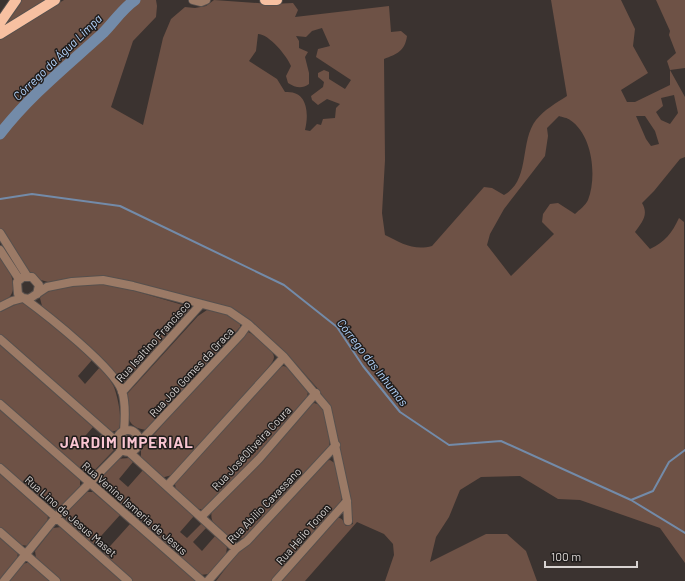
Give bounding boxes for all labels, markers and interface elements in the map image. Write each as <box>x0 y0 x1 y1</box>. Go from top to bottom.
water label: Córrego da Água Limpa <box>10 11 104 103</box>
street label: Rua Isaltino Francisco <box>113 298 193 384</box>
water label: Córrego das Inhumas <box>335 316 412 409</box>
street label: Rua Job Gomes da Graca <box>146 325 236 419</box>
street label: Rua JoséOliveira Coura <box>209 403 293 493</box>
district label: JARDIM IMPERIAL <box>60 433 194 451</box>
street label: Rua Venina Ismeria de Jesus <box>80 459 190 557</box>
street label: Rua Abilio Cavassano <box>225 464 303 546</box>
street label: Rua Lino de Jesus Maset <box>23 473 119 559</box>
street label: Rua Helio Tonon <box>273 501 333 567</box>
scale bar <box>545 543 637 569</box>
text: 100 m <box>551 549 581 563</box>

